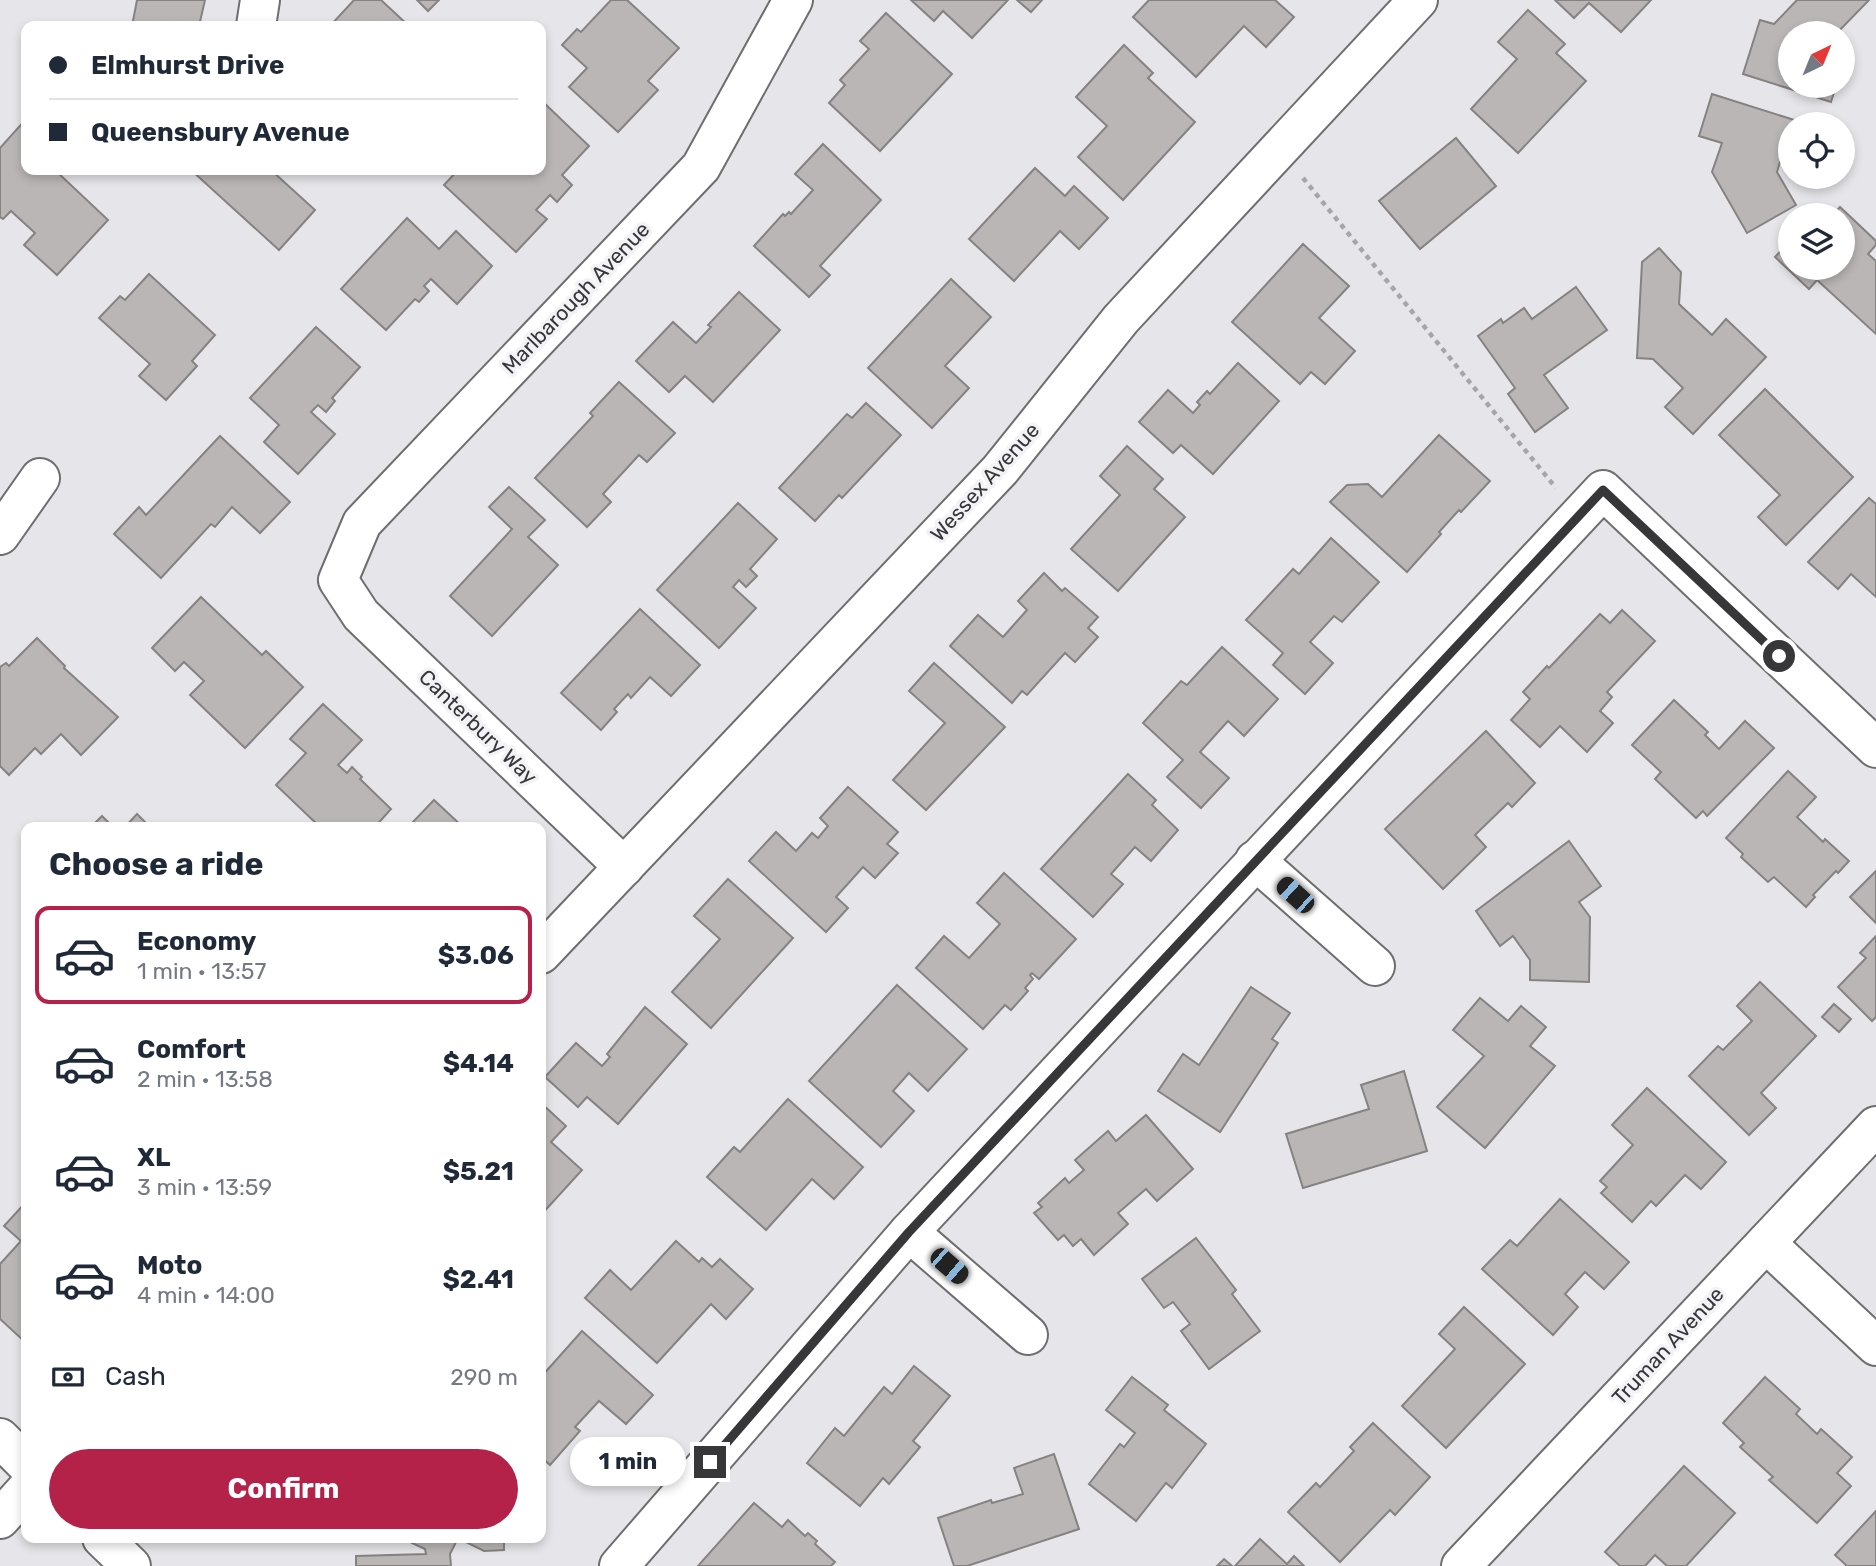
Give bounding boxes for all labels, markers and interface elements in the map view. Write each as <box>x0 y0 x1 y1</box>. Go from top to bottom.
north arrow <box>1778 21 1855 98</box>
map controls <box>1778 21 1855 280</box>
text: Elmhurst Drive <box>91 50 284 81</box>
button: locate <box>1778 112 1855 189</box>
text: Queensbury Avenue <box>91 117 350 148</box>
button: layers <box>1778 203 1855 280</box>
street label: Marlbarough Avenue <box>497 217 655 379</box>
street label: Wessex Avenue <box>925 417 1044 546</box>
route start <box>1763 640 1795 672</box>
street label: Canterbury Way <box>414 664 543 790</box>
text: Choose a ride <box>49 845 263 883</box>
car <box>1273 873 1318 917</box>
icon: car <box>53 924 116 987</box>
text: Economy <box>137 926 256 957</box>
text: $3.06 <box>438 940 514 971</box>
text: 1 min · 13:57 <box>137 957 266 985</box>
icon: car <box>53 1032 116 1095</box>
text: Comfort <box>137 1034 246 1065</box>
text: $4.14 <box>443 1048 514 1079</box>
text: 2 min · 13:58 <box>137 1065 273 1093</box>
icon: car <box>53 1140 116 1203</box>
text: XL <box>137 1142 170 1173</box>
text: $5.21 <box>443 1156 514 1187</box>
text: 3 min · 13:59 <box>137 1173 272 1201</box>
car <box>927 1244 972 1288</box>
icon: car <box>53 1248 116 1311</box>
text: Moto <box>137 1250 202 1281</box>
text: $2.41 <box>442 1264 514 1295</box>
text: 4 min · 14:00 <box>137 1281 275 1309</box>
street label: Truman Avenue <box>1607 1281 1729 1410</box>
icon: cash <box>49 1358 87 1396</box>
text: Cash <box>105 1361 166 1392</box>
text: 290 m <box>450 1363 518 1391</box>
callout: 1 min <box>570 1438 686 1486</box>
route end <box>694 1446 726 1478</box>
text: 1 min <box>599 1447 657 1475</box>
button: Confirm <box>49 1449 518 1529</box>

